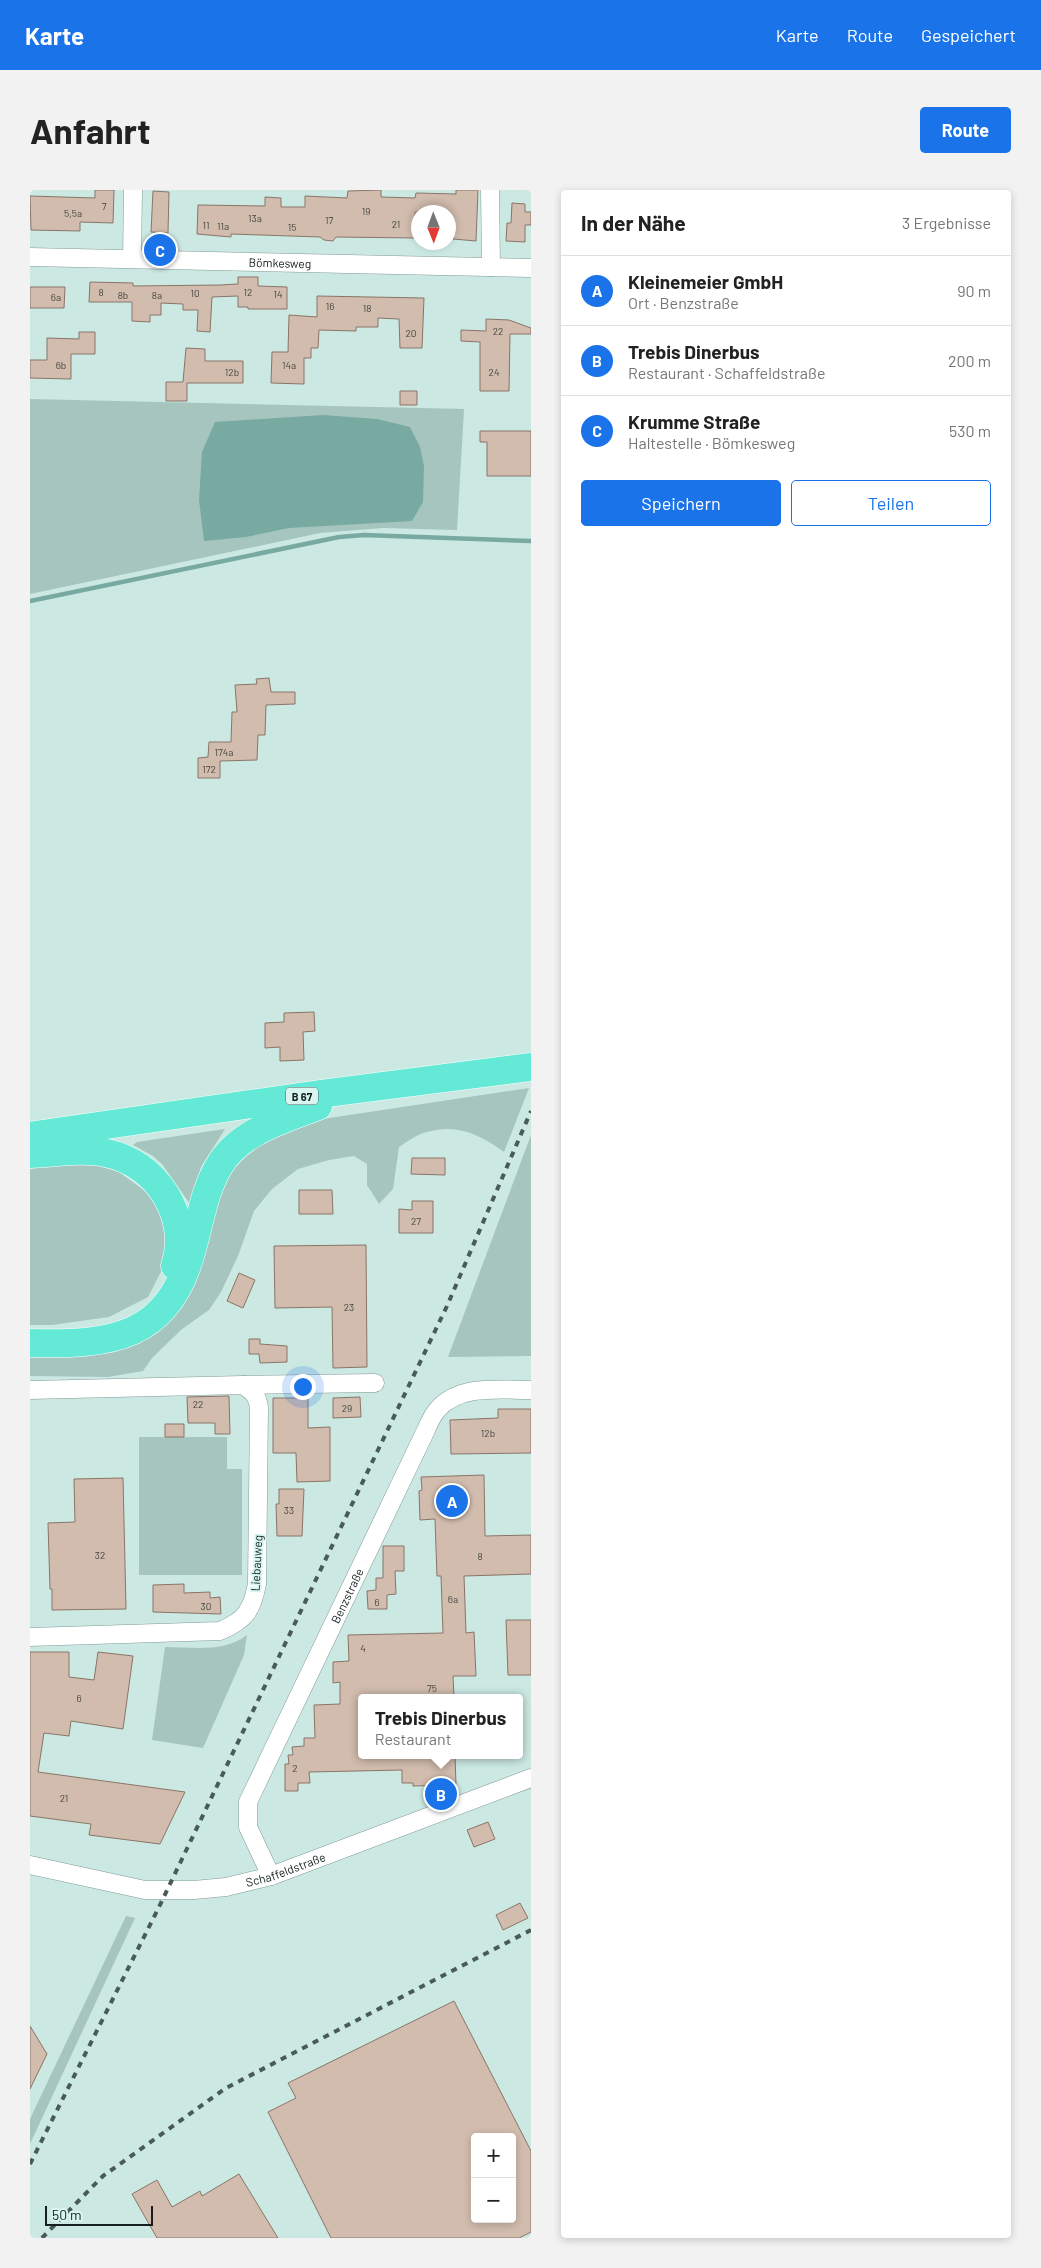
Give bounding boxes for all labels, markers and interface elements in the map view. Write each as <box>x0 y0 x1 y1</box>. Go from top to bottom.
text: Karte <box>25 21 84 50</box>
text: Karte <box>776 24 819 46</box>
text: Route <box>847 24 893 46</box>
text: Gespeichert <box>921 24 1016 46</box>
button: Route <box>920 107 1011 153</box>
text: Anfahrt <box>30 109 150 151</box>
house number: 7 <box>102 200 107 212</box>
house number: 19 <box>362 205 370 217</box>
north arrow <box>411 205 456 250</box>
house number: 5,5a <box>64 207 82 219</box>
text: In der Nähe <box>581 210 686 235</box>
house number: 13a <box>248 212 262 224</box>
text: 3 Ergebnisse <box>902 213 991 232</box>
house number: 17 <box>325 214 333 226</box>
house number: 21 <box>392 218 400 230</box>
house number: 11 <box>202 219 210 231</box>
house number: 11a <box>217 220 229 232</box>
house number: 15 <box>288 221 296 233</box>
pin: C <box>144 231 176 269</box>
street label: Bömkesweg <box>248 255 311 270</box>
text: Kleinemeier GmbH <box>628 270 783 293</box>
text: A <box>592 281 602 300</box>
text: 90 m <box>957 281 991 300</box>
house number: 8 <box>98 286 104 298</box>
house number: 12 <box>244 286 252 298</box>
house number: 10 <box>190 287 200 299</box>
house number: 14 <box>273 288 283 300</box>
house number: 8b <box>118 289 128 301</box>
house number: 8a <box>152 289 162 301</box>
house number: 6a <box>51 291 61 303</box>
text: Ort · Benzstraße <box>628 293 739 312</box>
house number: 16 <box>326 300 334 312</box>
house number: 18 <box>363 302 371 314</box>
house number: 22 <box>493 325 503 337</box>
house number: 20 <box>405 327 417 339</box>
text: Trebis Dinerbus <box>628 340 760 363</box>
text: B <box>592 351 602 370</box>
text: 200 m <box>948 351 991 370</box>
house number: 6b <box>56 359 66 371</box>
house number: 14a <box>282 359 296 371</box>
text: Restaurant · Schaffeldstraße <box>628 363 825 382</box>
house number: 12b <box>225 366 239 378</box>
house number: 24 <box>489 366 499 378</box>
text: Krumme Straße <box>628 410 760 433</box>
text: C <box>592 421 602 440</box>
text: 530 m <box>949 421 991 440</box>
text: Haltestelle · Bömkesweg <box>628 433 795 452</box>
button: Speichern <box>581 480 781 526</box>
button: Teilen <box>791 480 991 526</box>
house number: 174a <box>215 746 233 758</box>
house number: 172 <box>202 763 216 775</box>
road number: B 67 <box>286 1088 318 1104</box>
house number: 27 <box>411 1215 421 1227</box>
house number: 23 <box>344 1301 354 1313</box>
your location <box>290 1374 316 1400</box>
house number: 22 <box>193 1398 203 1410</box>
house number: 29 <box>342 1402 352 1414</box>
house number: 12b <box>481 1427 495 1439</box>
pin: A <box>436 1482 468 1520</box>
house number: 33 <box>284 1504 294 1516</box>
street label: Liebauweg <box>248 1534 264 1592</box>
house number: 32 <box>95 1549 105 1561</box>
house number: 8 <box>477 1550 483 1562</box>
street label: Benzstraße <box>328 1566 366 1625</box>
house number: 6a <box>448 1593 458 1605</box>
house number: 6 <box>374 1596 380 1608</box>
house number: 30 <box>201 1600 211 1612</box>
house number: 4 <box>360 1642 366 1654</box>
house number: 75 <box>427 1682 437 1694</box>
house number: 6 <box>76 1692 82 1704</box>
popup <box>358 1694 523 1759</box>
text: Trebis Dinerbus <box>375 1706 506 1729</box>
text: Restaurant <box>375 1729 452 1748</box>
house number: 2 <box>292 1762 298 1774</box>
pin: B <box>425 1775 457 1813</box>
house number: 21 <box>60 1792 68 1804</box>
street label: Schaffeldstraße <box>244 1849 327 1889</box>
map controls <box>471 2133 516 2223</box>
button: + <box>471 2133 516 2178</box>
button: − <box>471 2178 516 2223</box>
scale bar <box>45 2203 152 2226</box>
text: 50 m <box>52 2206 81 2223</box>

